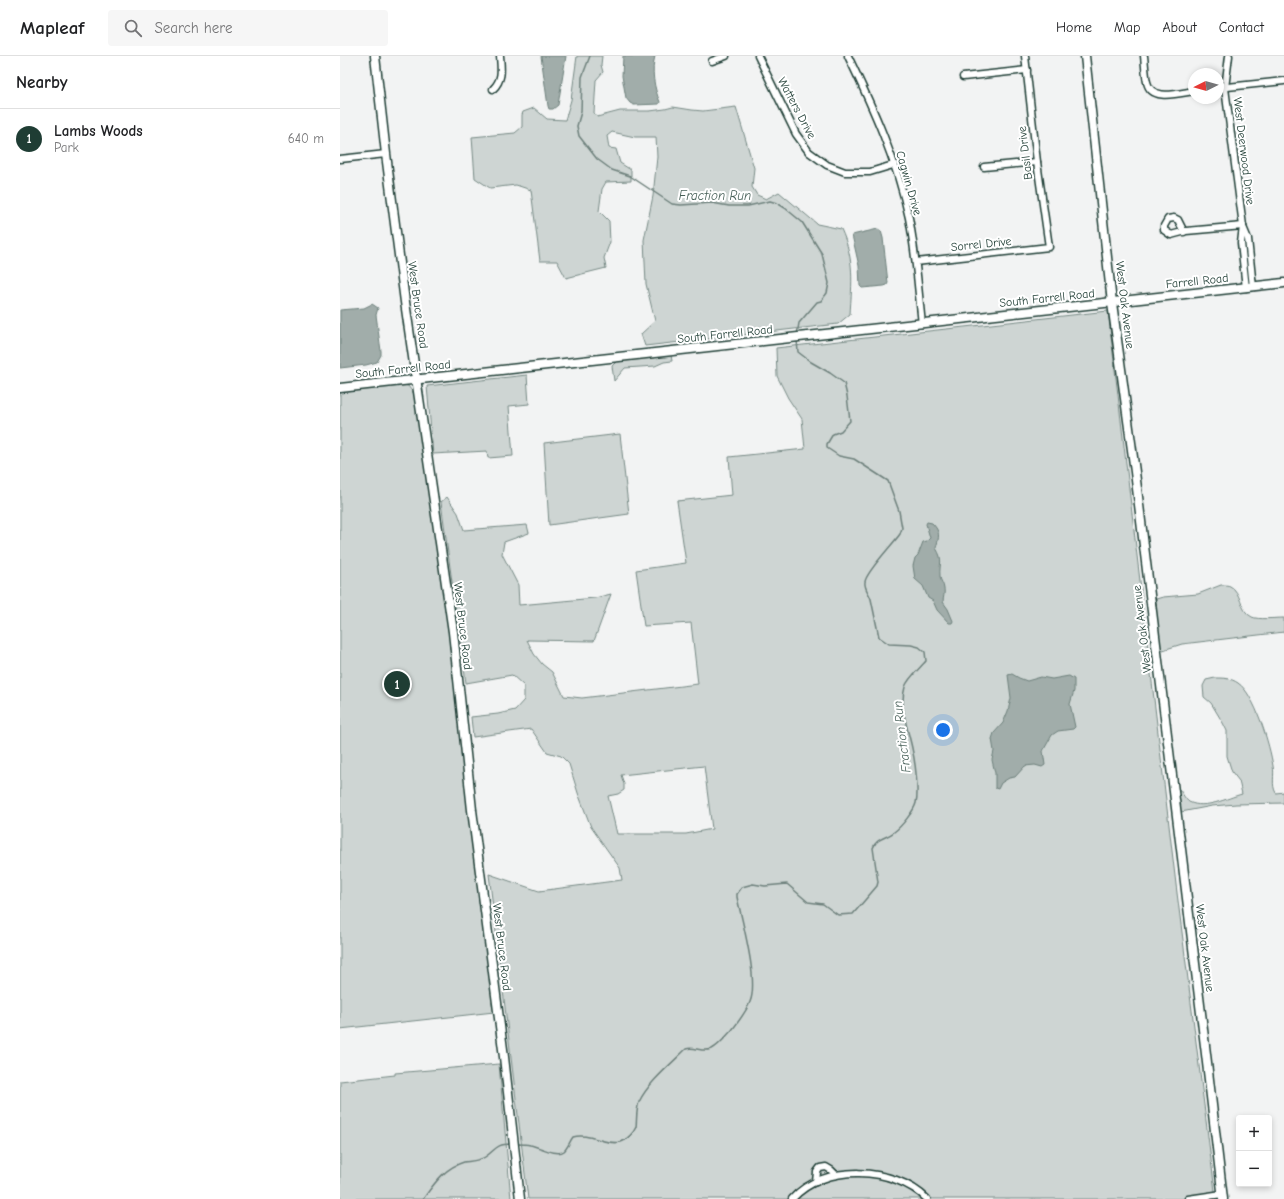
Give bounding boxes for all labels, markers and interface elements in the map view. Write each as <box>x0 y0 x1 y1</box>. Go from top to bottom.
search box <box>108 10 388 46</box>
text: Mapleaf <box>20 17 84 39</box>
icon: search <box>122 17 144 39</box>
text: Search here <box>154 19 233 37</box>
text: Home <box>1056 19 1092 36</box>
text: Map <box>1114 19 1140 36</box>
text: About <box>1162 19 1197 36</box>
text: Contact <box>1219 19 1264 36</box>
north arrow <box>1188 68 1224 104</box>
text: Nearby <box>16 73 67 92</box>
street label: Watters Drive <box>775 75 819 141</box>
street label: West Deerwood Drive <box>1230 96 1258 206</box>
text: Lambs Woods <box>54 122 143 140</box>
street label: Basil Drive <box>1015 125 1035 181</box>
text: 1 <box>26 131 32 146</box>
text: 640 m <box>288 131 324 146</box>
text: Park <box>54 140 79 155</box>
street label: Cagwin Drive <box>893 149 925 217</box>
water label: Fraction Run <box>679 188 751 203</box>
street label: Sorrel Drive <box>950 234 1012 254</box>
street label: West Bruce Road <box>405 260 431 350</box>
street label: West Oak Avenue <box>1113 260 1137 350</box>
street label: Farrell Road <box>1165 271 1229 291</box>
street label: South Farrell Road <box>999 286 1095 310</box>
street label: South Farrell Road <box>677 322 773 346</box>
street label: South Farrell Road <box>355 357 451 381</box>
street label: West Bruce Road <box>451 581 475 671</box>
street label: West Oak Avenue <box>1130 584 1154 674</box>
pin: 1 <box>384 669 410 699</box>
water label: Fraction Run <box>890 700 913 774</box>
your location <box>933 720 953 740</box>
street label: West Bruce Road <box>490 902 514 992</box>
street label: West Oak Avenue <box>1193 903 1217 993</box>
map controls <box>1236 1115 1272 1187</box>
button: + <box>1236 1115 1272 1151</box>
button: − <box>1236 1151 1272 1187</box>

